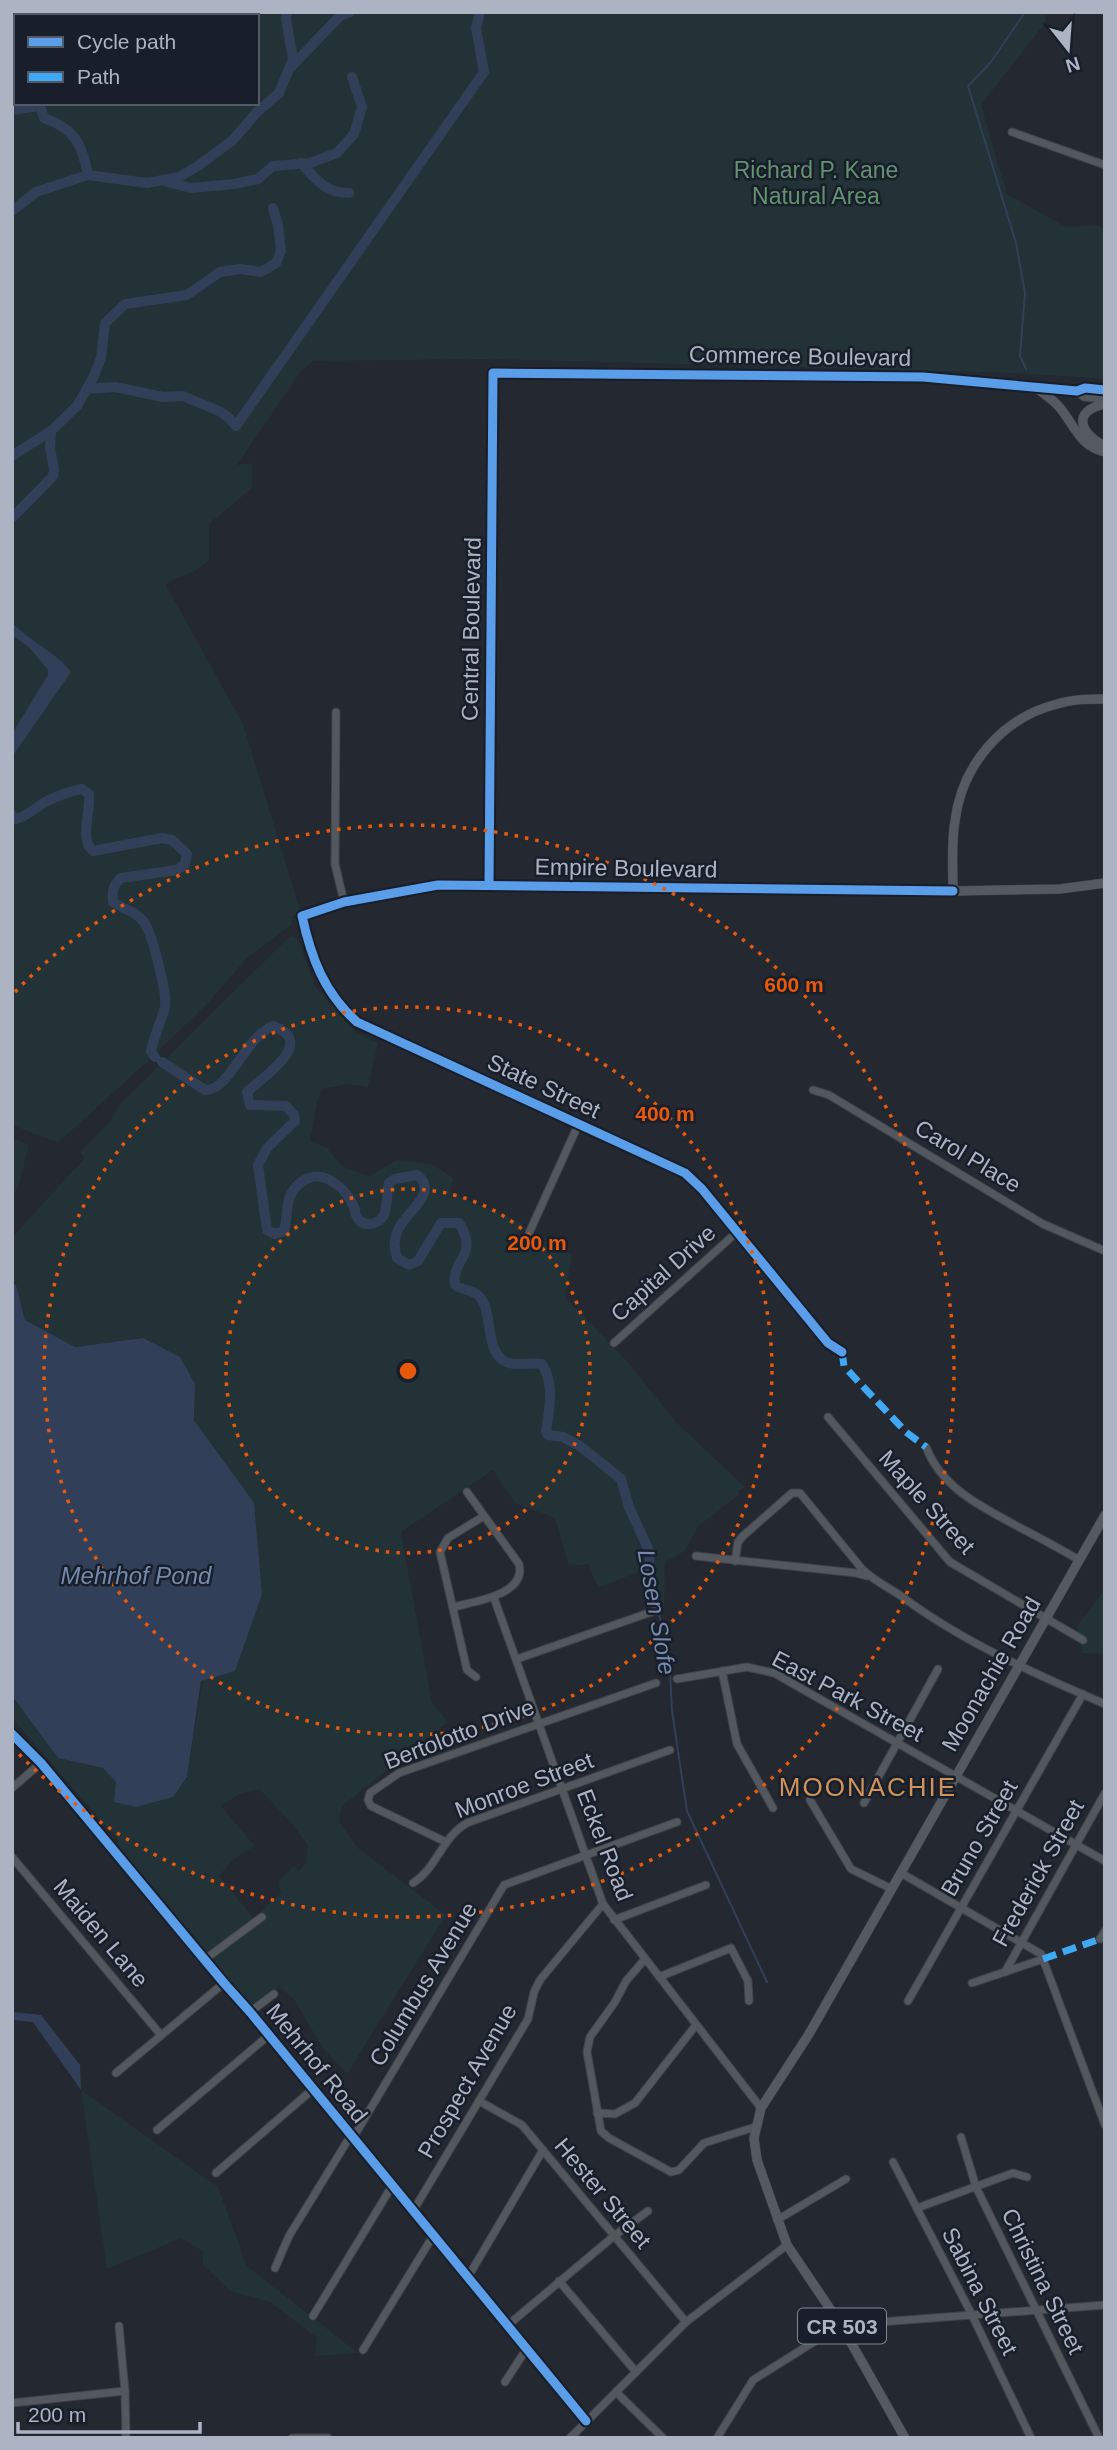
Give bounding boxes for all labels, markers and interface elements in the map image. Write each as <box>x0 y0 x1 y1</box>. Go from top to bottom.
legend <box>14 14 259 105</box>
north arrow <box>1033 14 1103 84</box>
text: Cycle path <box>77 30 176 53</box>
text: N <box>1063 53 1082 77</box>
text: Path <box>77 65 120 88</box>
park label: Richard P. Kane Natural Area <box>734 157 898 209</box>
street label: Commerce Boulevard <box>689 341 911 371</box>
street label: Central Boulevard <box>456 537 486 721</box>
street label: Empire Boulevard <box>534 853 718 883</box>
text: 600 m <box>764 973 824 996</box>
street label: State Street <box>483 1049 605 1124</box>
text: 400 m <box>635 1102 695 1125</box>
street label: Carol Place <box>910 1114 1026 1198</box>
street label: Capital Drive <box>605 1219 721 1327</box>
text: 200 m <box>507 1231 567 1254</box>
centre of rings <box>396 1359 420 1383</box>
street label: Maple Street <box>874 1445 981 1560</box>
water label: Losen Slofe <box>633 1547 681 1677</box>
water label: Mehrhof Pond <box>61 1562 212 1589</box>
street label: Moonachie Road <box>936 1592 1046 1756</box>
street label: East Park Street <box>768 1645 929 1747</box>
street label: Bertolotto Drive <box>380 1693 538 1775</box>
street label: Monroe Street <box>451 1747 597 1823</box>
district label: MOONACHIE <box>779 1772 957 1802</box>
street label: Bruno Street <box>935 1775 1023 1900</box>
street label: Eckel Road <box>572 1785 638 1905</box>
street label: Frederick Street <box>987 1795 1089 1951</box>
street label: Maiden Lane <box>48 1874 154 1992</box>
street label: Columbus Avenue <box>364 1897 482 2071</box>
street label: Mehrhof Road <box>261 1998 373 2128</box>
street label: Prospect Avenue <box>412 1999 522 2163</box>
street label: Hester Street <box>549 2133 657 2254</box>
street label: Christina Street <box>997 2204 1090 2358</box>
street label: Sabina Street <box>937 2223 1023 2360</box>
road number: CR 503 <box>798 2308 886 2344</box>
scale bar <box>18 2390 200 2434</box>
text: 200 m <box>28 2403 86 2426</box>

